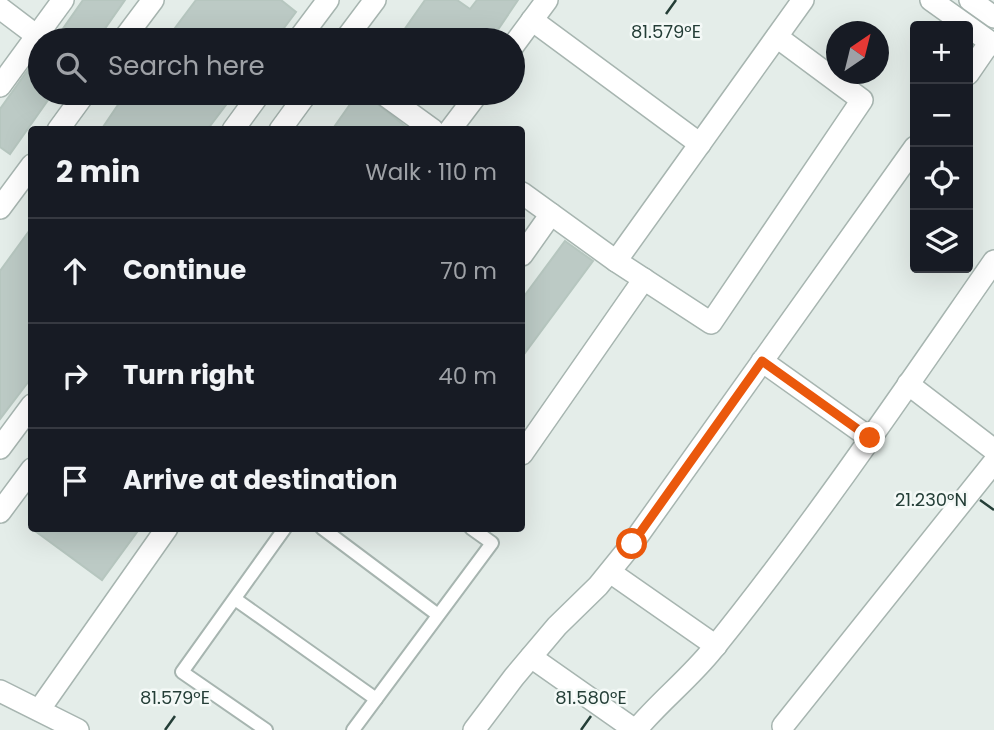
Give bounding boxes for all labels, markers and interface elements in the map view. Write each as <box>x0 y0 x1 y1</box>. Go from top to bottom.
text: 81.579°E <box>631 19 701 44</box>
north arrow <box>826 21 889 84</box>
map controls <box>910 21 973 273</box>
button: + <box>910 21 973 84</box>
search box <box>28 28 525 105</box>
icon: search <box>52 48 90 86</box>
text: Search here <box>108 48 265 84</box>
button: − <box>910 84 973 147</box>
button: locate <box>910 147 973 210</box>
text: 2 min <box>56 150 140 193</box>
text: Walk · 110 m <box>365 156 497 188</box>
button: layers <box>910 210 973 273</box>
icon: ahead <box>56 252 94 290</box>
text: Continue <box>123 252 246 288</box>
text: 70 m <box>440 255 497 287</box>
icon: right <box>56 357 94 395</box>
text: Turn right <box>123 357 255 393</box>
text: 40 m <box>438 360 497 392</box>
route end <box>854 422 885 453</box>
icon: arrive <box>56 462 94 500</box>
text: Arrive at destination <box>123 462 398 498</box>
text: 21.230°N <box>895 487 967 512</box>
route start <box>616 528 647 559</box>
text: 81.579°E <box>140 685 210 710</box>
text: 81.580°E <box>555 685 627 710</box>

